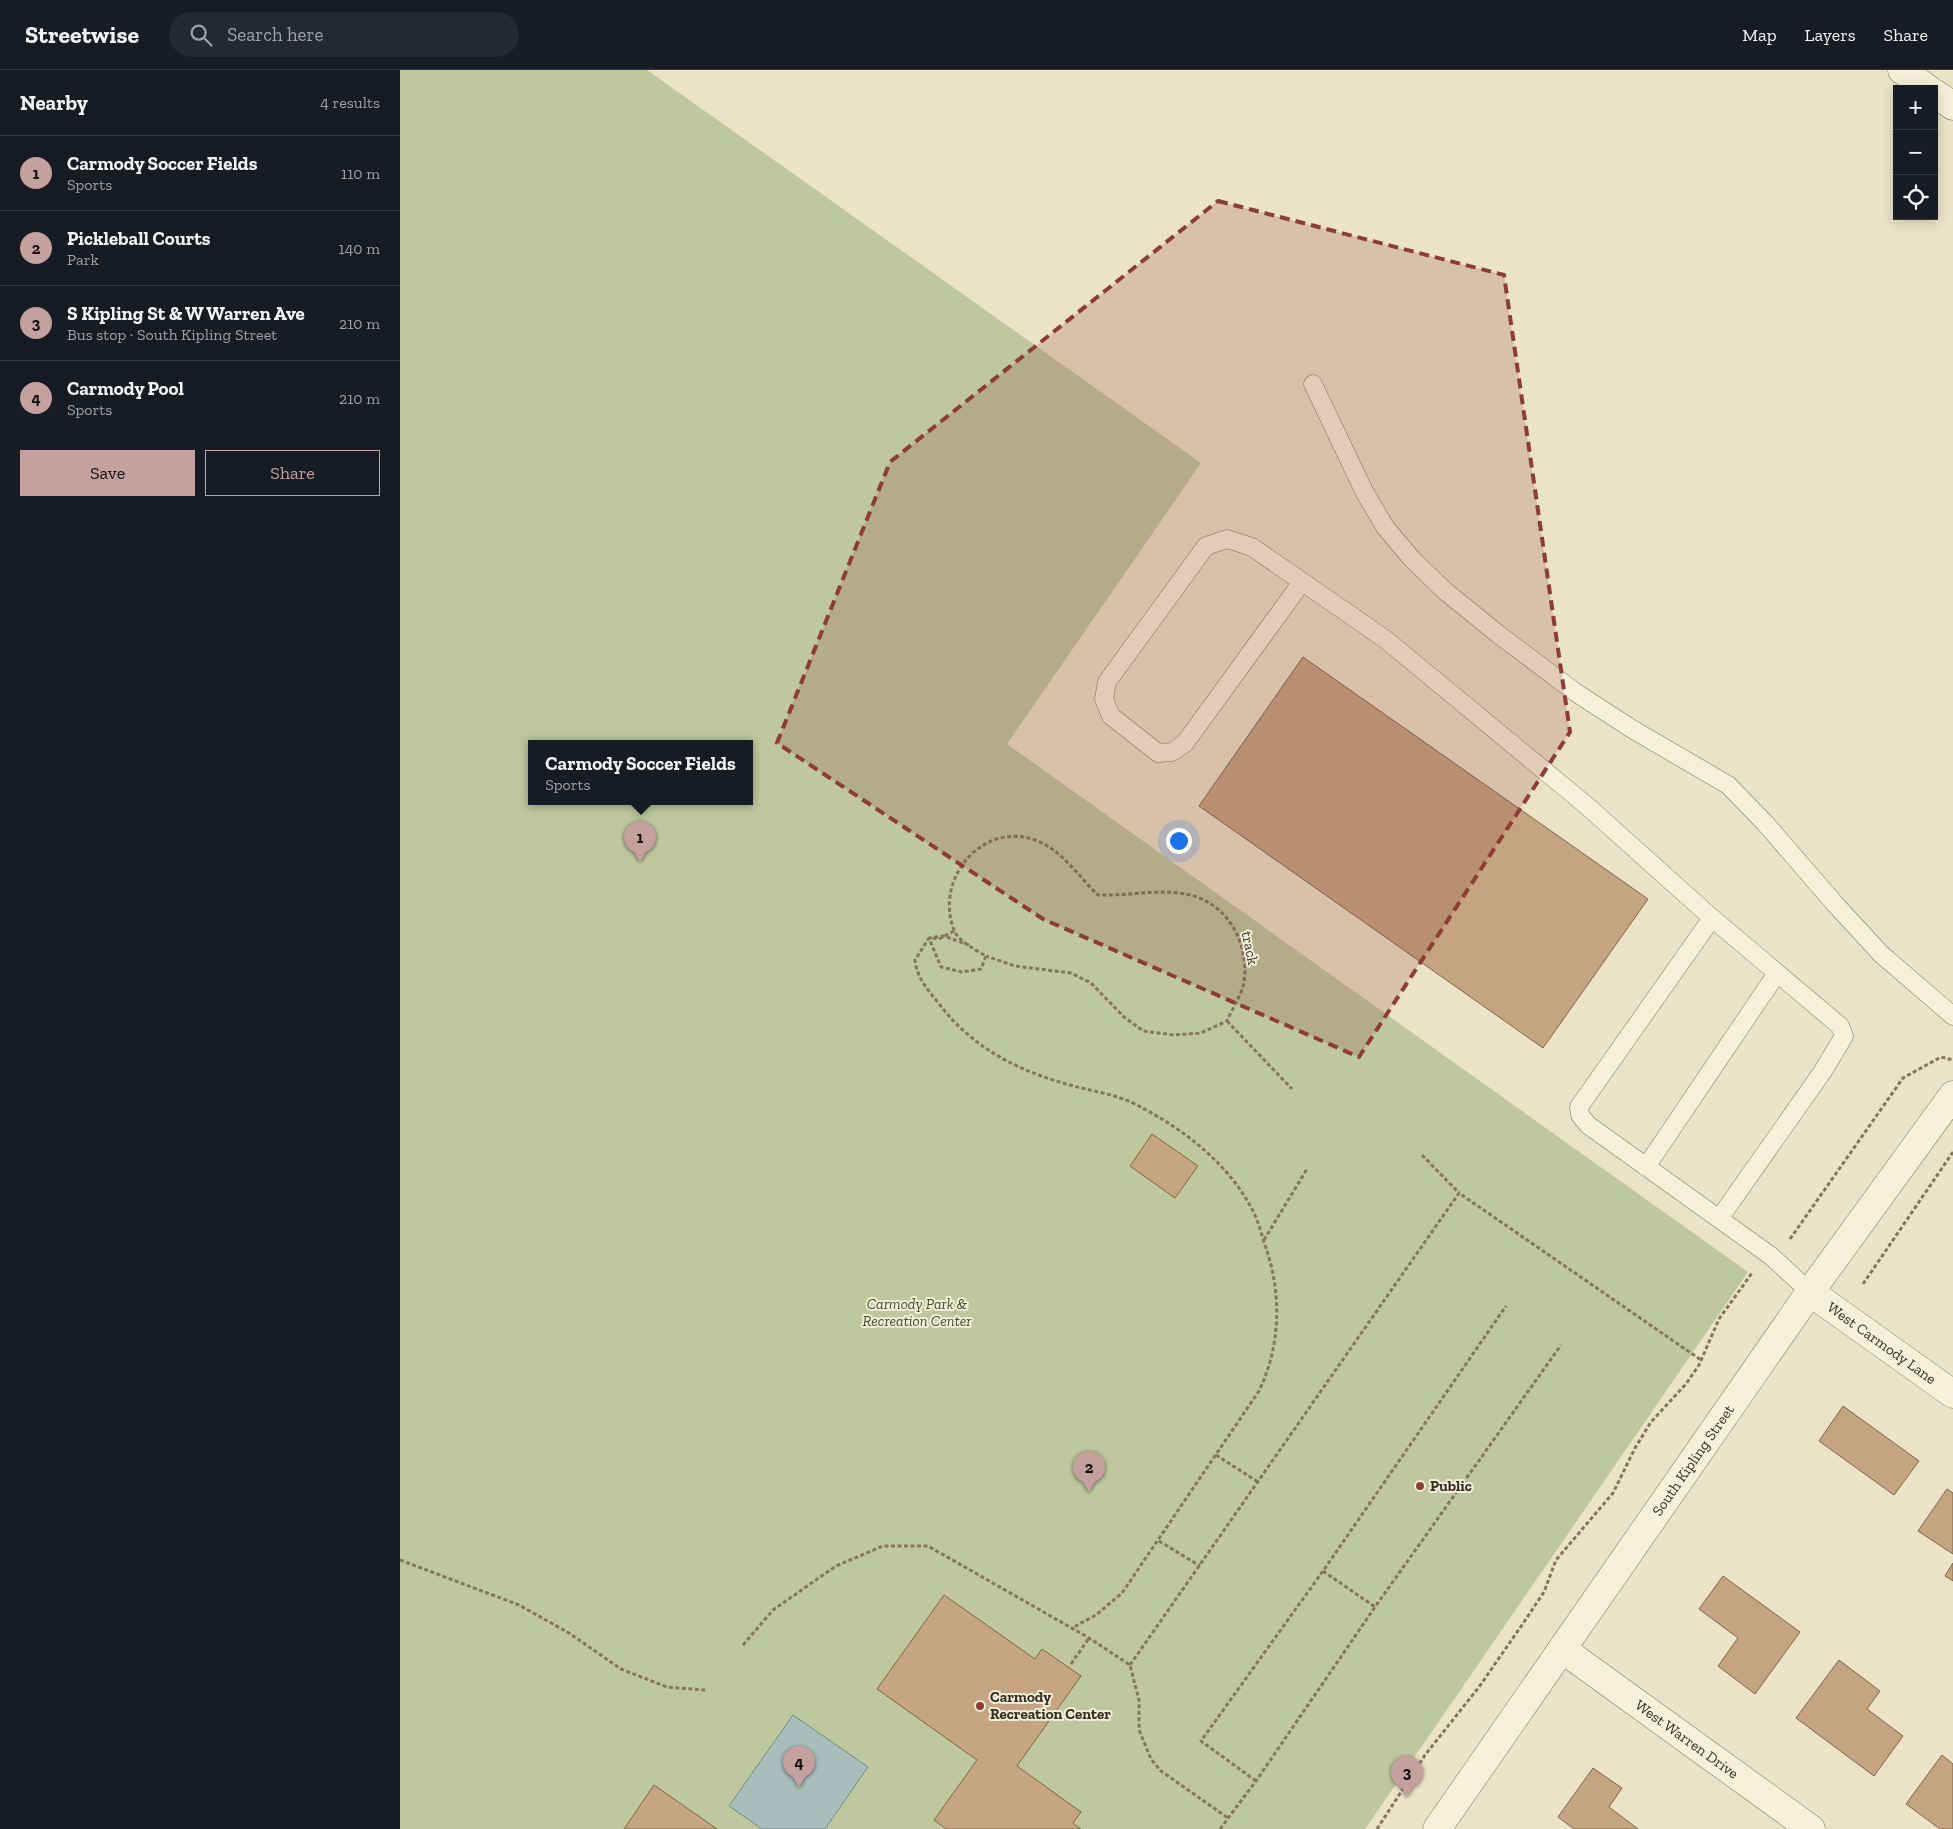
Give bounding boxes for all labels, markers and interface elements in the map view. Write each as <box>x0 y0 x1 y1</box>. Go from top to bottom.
search box <box>169 12 519 57</box>
text: Streetwise <box>25 20 139 49</box>
icon: search <box>187 21 215 49</box>
text: Search here <box>227 23 323 46</box>
text: Map <box>1742 24 1777 46</box>
text: Layers <box>1805 24 1856 46</box>
text: Share <box>1884 24 1928 46</box>
map controls <box>1893 85 1938 220</box>
button: + <box>1893 85 1938 130</box>
text: Nearby <box>20 90 88 115</box>
text: 4 results <box>320 93 380 112</box>
button: − <box>1893 130 1938 175</box>
text: Carmody Soccer Fields <box>67 152 257 175</box>
text: 1 <box>33 164 39 183</box>
text: 110 m <box>341 164 380 183</box>
text: Sports <box>67 175 112 194</box>
button: locate <box>1893 175 1938 220</box>
text: Pickleball Courts <box>67 227 211 250</box>
text: 2 <box>32 239 40 258</box>
text: 140 m <box>339 239 380 258</box>
text: Park <box>67 250 99 269</box>
text: S Kipling St & W Warren Ave <box>67 302 305 325</box>
text: 3 <box>32 314 40 333</box>
text: 210 m <box>339 314 380 333</box>
text: Bus stop · South Kipling Street <box>67 325 277 344</box>
text: Carmody Pool <box>67 377 184 400</box>
text: 4 <box>31 389 41 408</box>
text: 210 m <box>339 389 380 408</box>
text: Sports <box>67 400 112 419</box>
button: Save <box>20 450 195 496</box>
button: Share <box>205 450 380 496</box>
popup <box>528 740 753 805</box>
text: Carmody Soccer Fields <box>545 752 736 775</box>
text: Sports <box>545 775 591 794</box>
pin: 1 <box>624 821 656 862</box>
your location <box>1166 828 1192 854</box>
street label: track <box>1238 930 1262 967</box>
park label: Carmody Park & Recreation Center <box>862 1295 972 1330</box>
street label: West Carmody Lane <box>1824 1298 1940 1388</box>
street label: South Kipling Street <box>1648 1401 1738 1519</box>
pin: 2 <box>1073 1451 1105 1492</box>
place label: Public <box>1430 1477 1472 1495</box>
marker: Public <box>1414 1480 1426 1492</box>
place label: Carmody Recreation Center <box>990 1688 1111 1723</box>
street label: West Warren Drive <box>1632 1696 1742 1783</box>
marker: Carmody Recreation Center <box>974 1700 986 1712</box>
pin: 4 <box>783 1746 815 1787</box>
pin: 3 <box>1391 1756 1423 1797</box>

